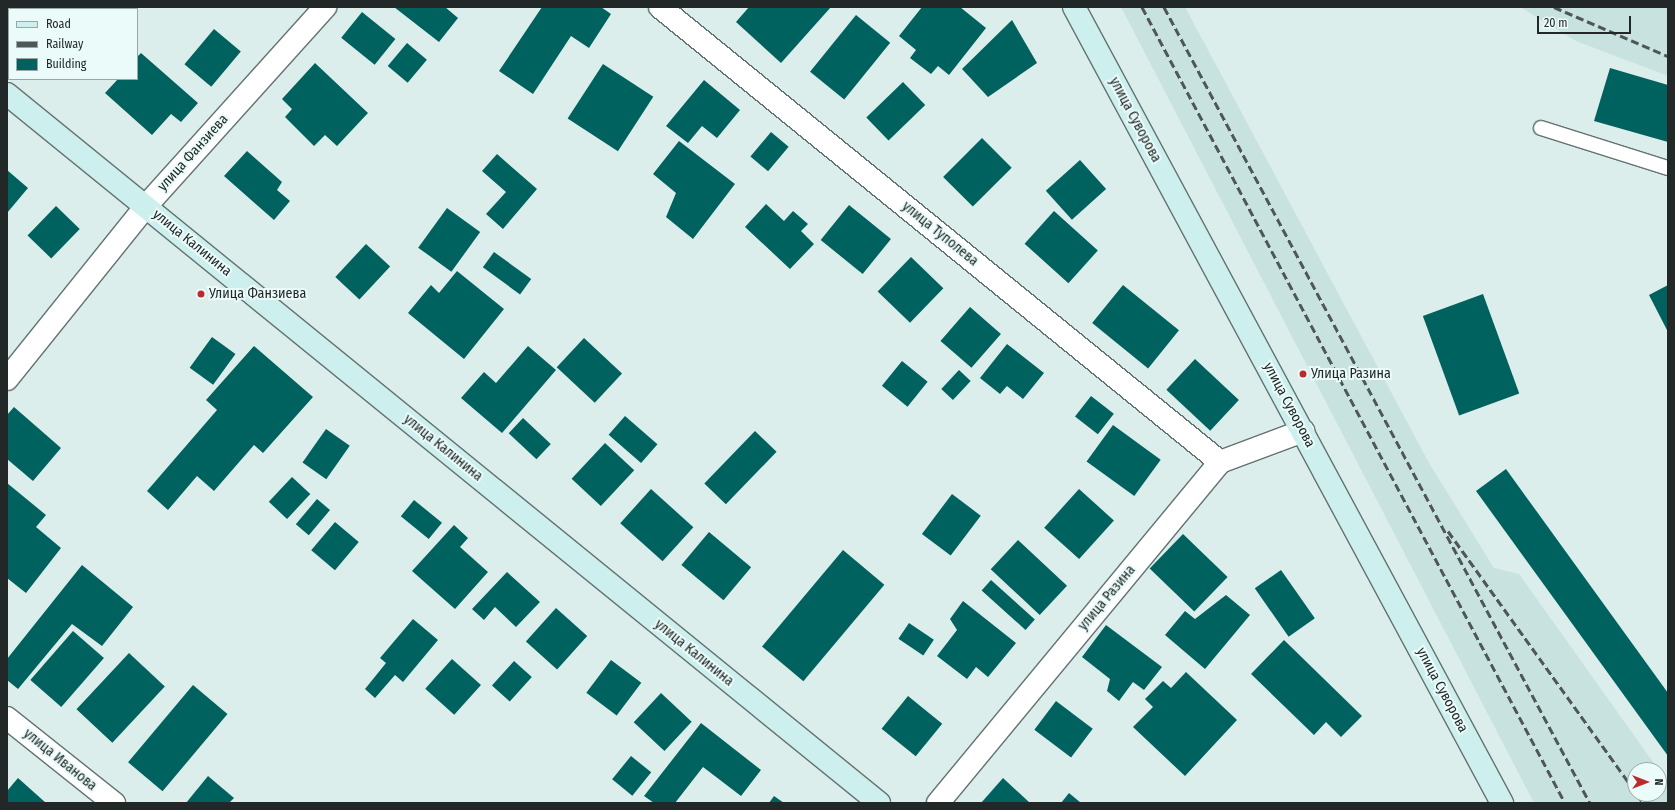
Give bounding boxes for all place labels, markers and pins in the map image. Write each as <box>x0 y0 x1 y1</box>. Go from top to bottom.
place label: Улица Фанзиева <box>209 286 306 302</box>
marker: Улица Фанзиева <box>196 289 206 299</box>
place label: Улица Разина <box>1311 366 1391 382</box>
marker: Улица Разина <box>1298 369 1308 379</box>

